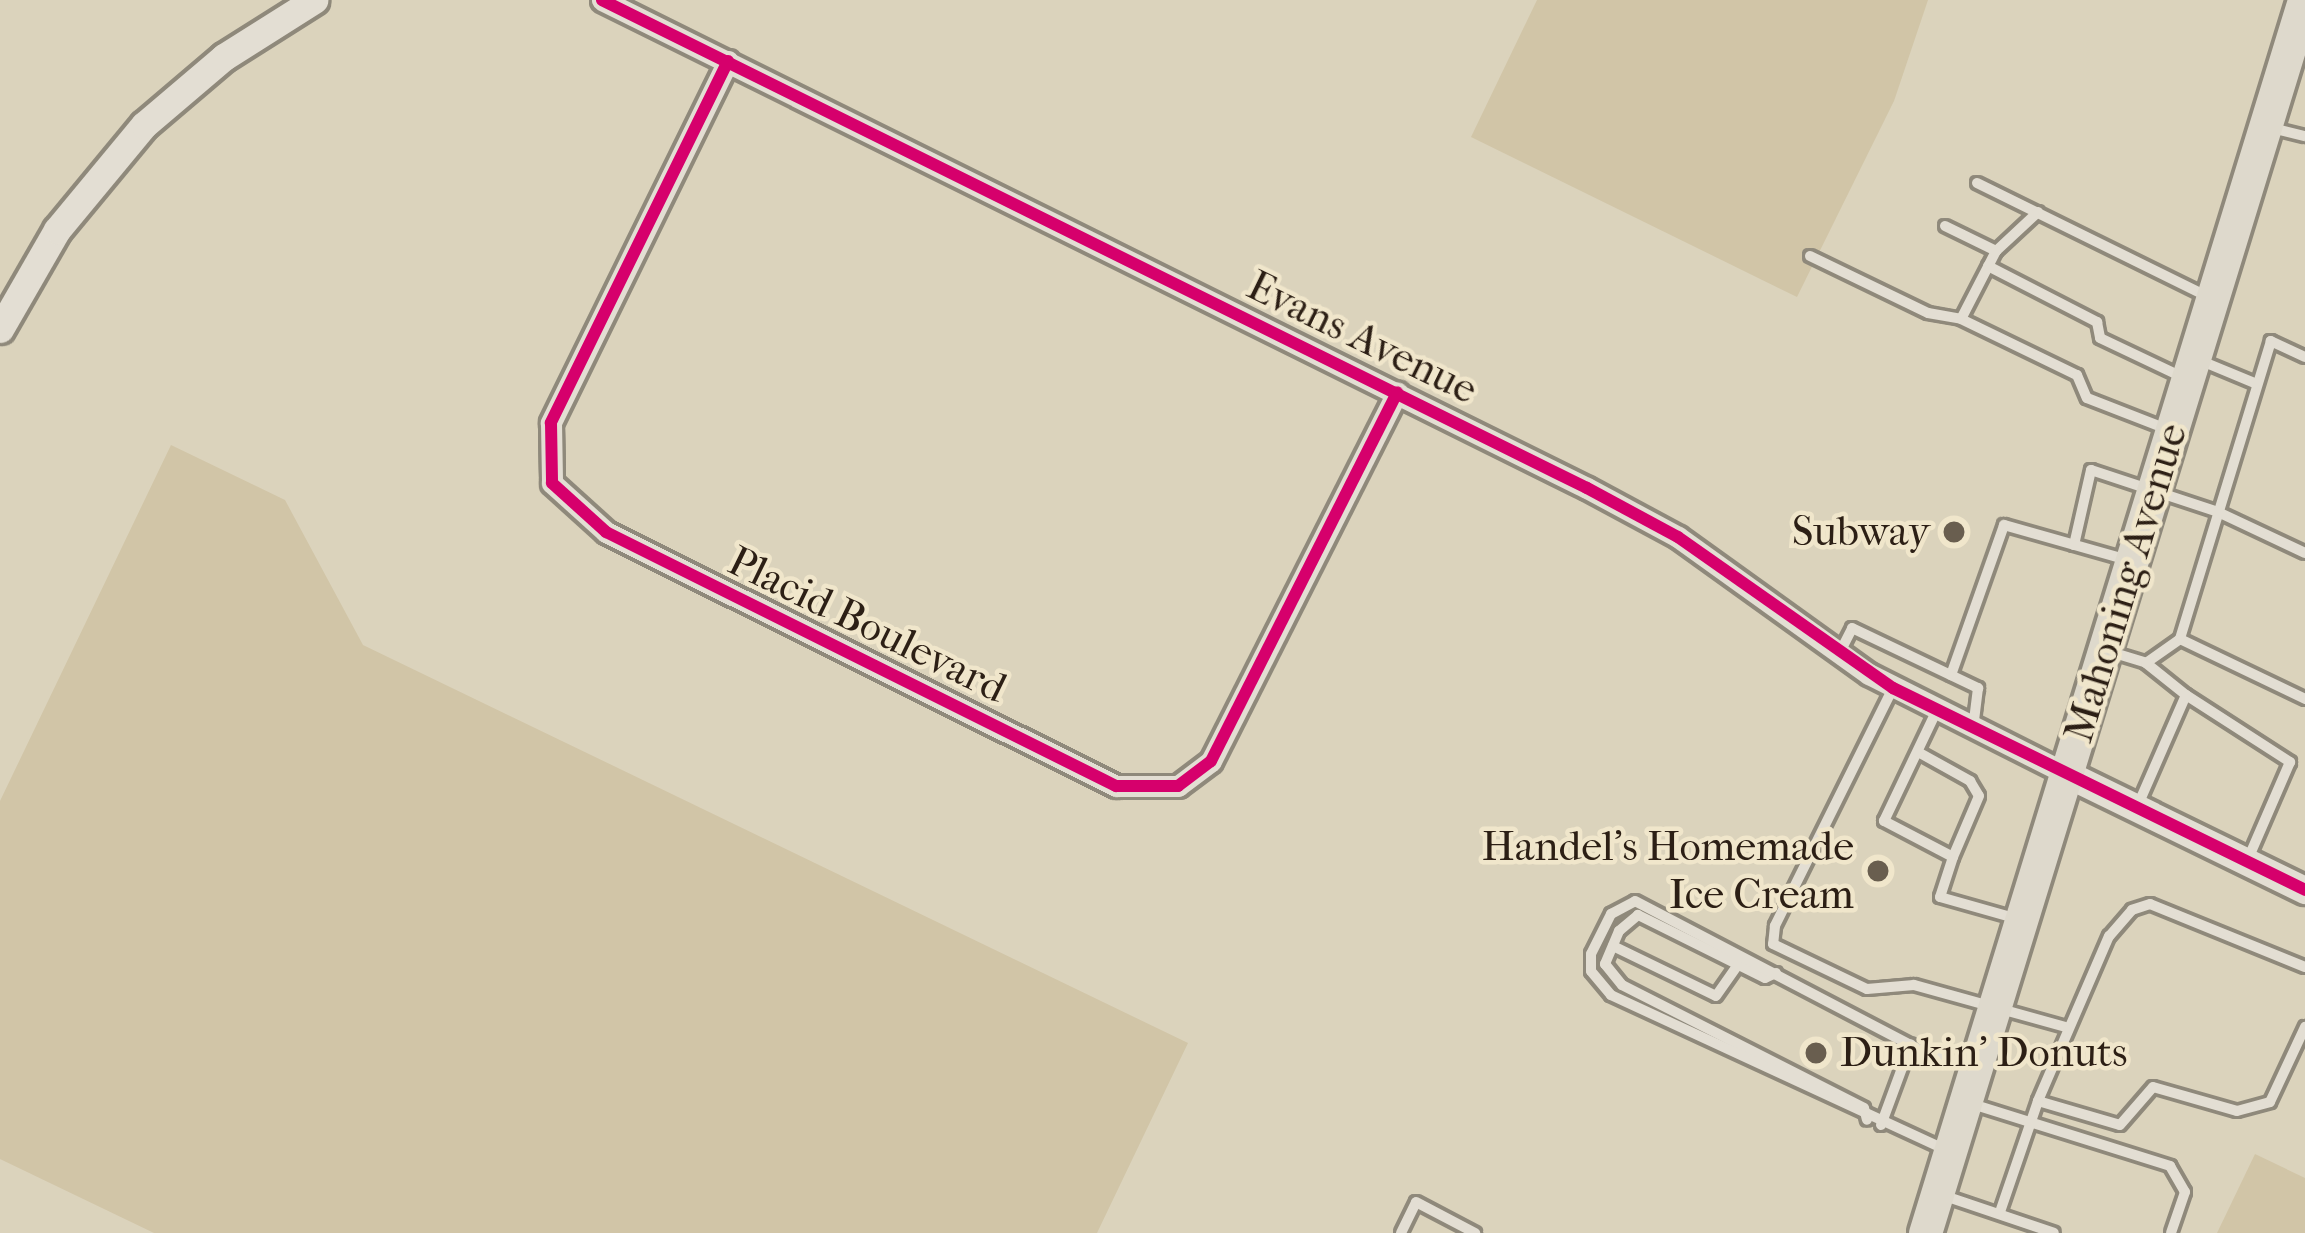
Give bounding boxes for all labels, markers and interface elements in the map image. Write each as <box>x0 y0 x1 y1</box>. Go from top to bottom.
street label: Evans Avenue <box>1239 261 1485 415</box>
street label: Mahoning Avenue <box>2054 418 2198 748</box>
place label: Subway <box>1792 507 1930 557</box>
marker: Subway <box>1941 519 1967 545</box>
street label: Placid Boulevard <box>720 536 1014 714</box>
place label: Handel's Homemade Ice Cream <box>1482 822 1854 920</box>
marker: Handel's Homemade Ice Cream <box>1865 858 1891 884</box>
place label: Dunkin' Donuts <box>1840 1028 2127 1078</box>
marker: Dunkin' Donuts <box>1803 1040 1829 1066</box>

